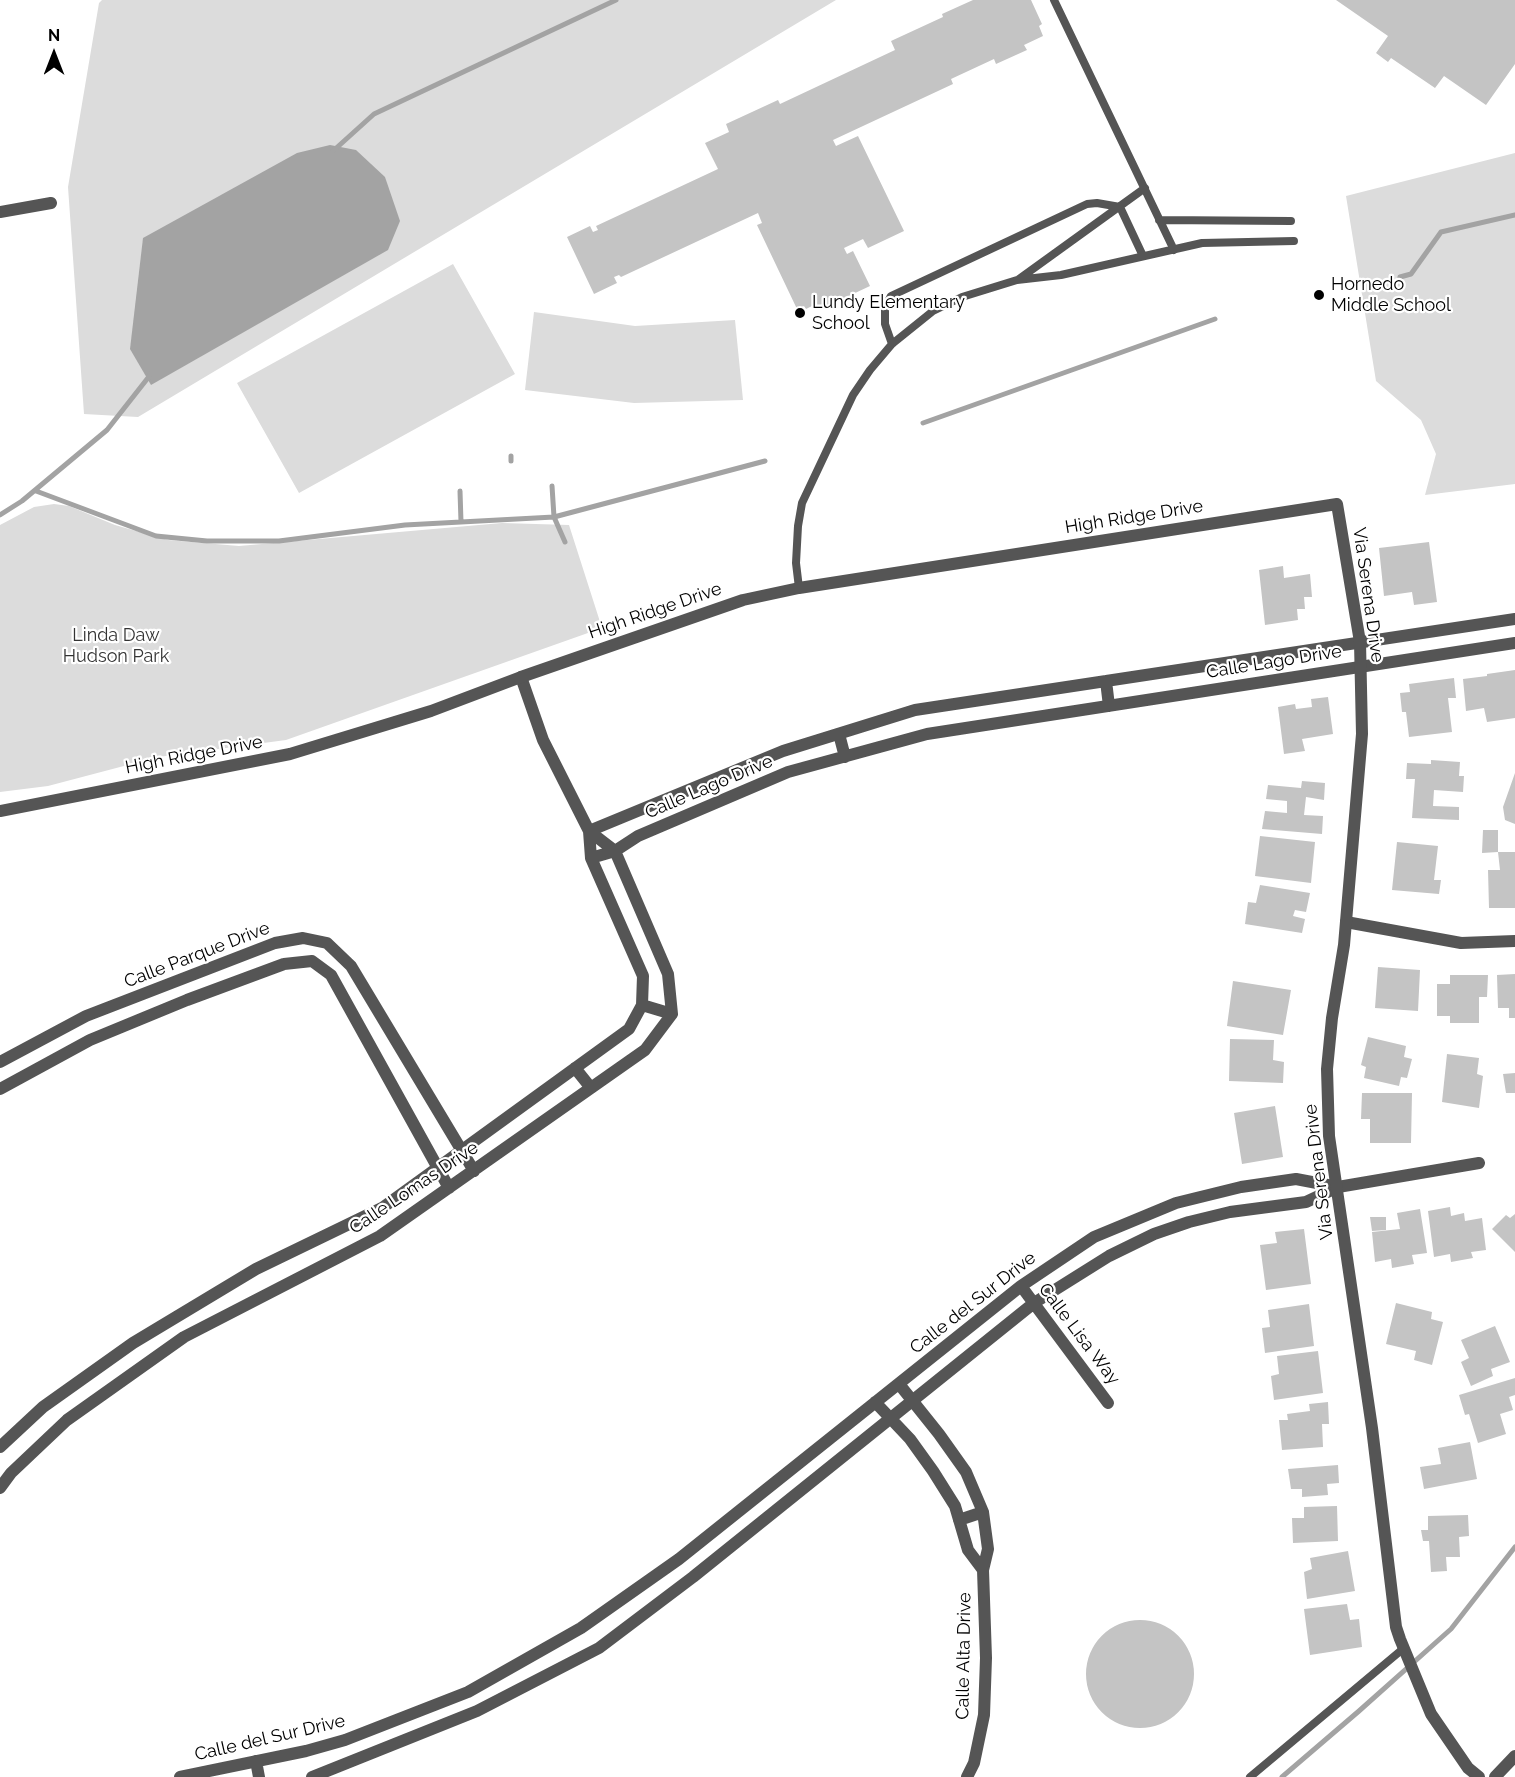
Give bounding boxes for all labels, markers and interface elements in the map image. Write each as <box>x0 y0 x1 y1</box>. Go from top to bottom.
north arrow <box>24 24 84 84</box>
text: N <box>48 26 60 45</box>
place label: Hornedo Middle School <box>1331 274 1451 316</box>
marker: Hornedo Middle School <box>1312 288 1326 302</box>
place label: Lundy Elementary School <box>812 292 965 334</box>
marker: Lundy Elementary School <box>793 306 807 320</box>
street label: High Ridge Drive <box>1063 495 1205 539</box>
street label: Via Serena Drive <box>1348 526 1388 664</box>
street label: High Ridge Drive <box>586 578 724 644</box>
park label: Linda Daw Hudson Park <box>63 625 169 668</box>
street label: Calle Lago Drive <box>1205 641 1343 683</box>
street label: High Ridge Drive <box>124 731 264 779</box>
street label: Calle Lago Drive <box>642 750 776 824</box>
street label: Calle Parque Drive <box>121 917 273 993</box>
street label: Via Serena Drive <box>1300 1103 1338 1241</box>
street label: Calle Lomas Drive <box>345 1137 483 1239</box>
street label: Calle del Sur Drive <box>906 1247 1040 1359</box>
street label: Calle Lisa Way <box>1034 1279 1124 1389</box>
street label: Calle Alta Drive <box>952 1592 976 1720</box>
street label: Calle del Sur Drive <box>193 1710 347 1766</box>

